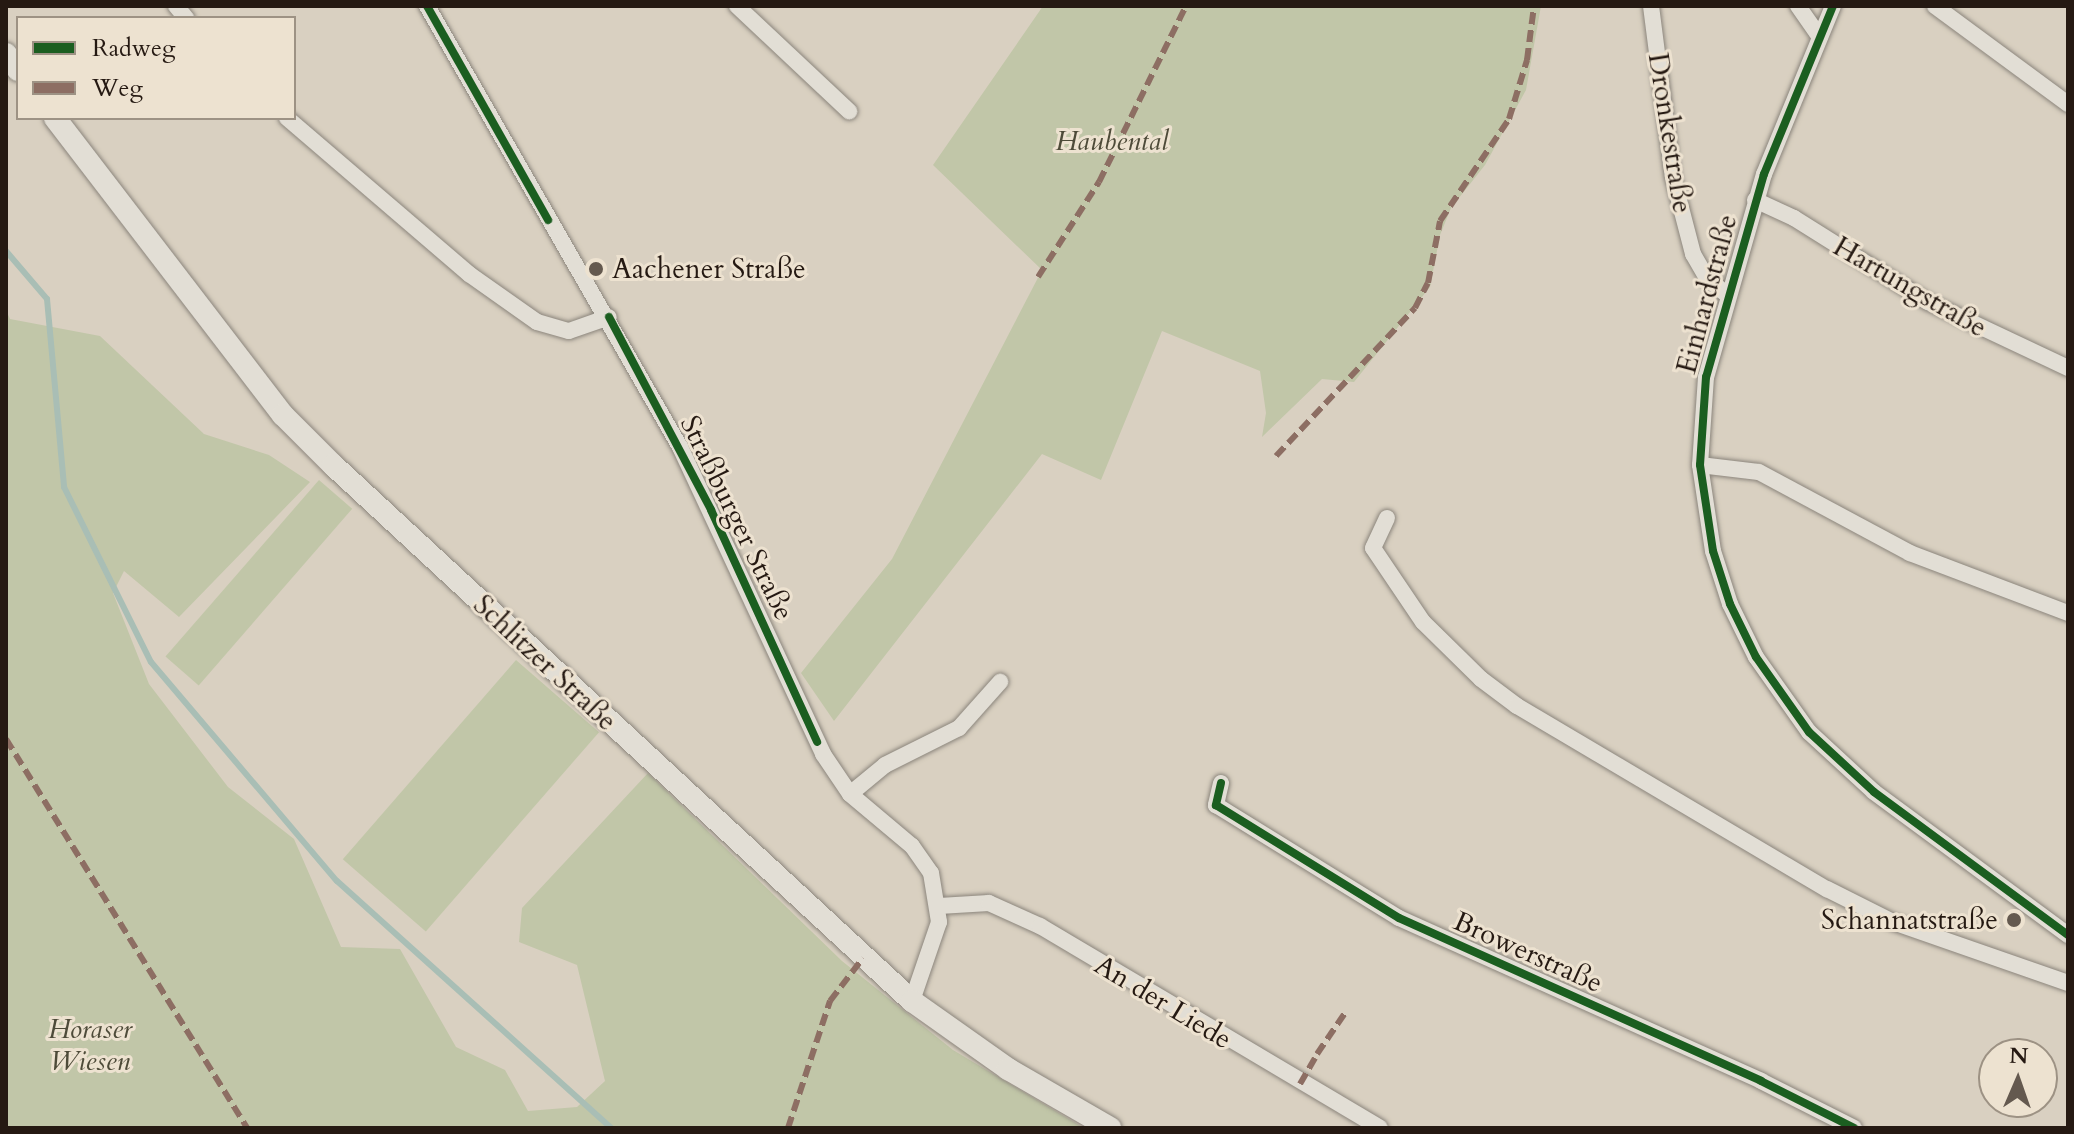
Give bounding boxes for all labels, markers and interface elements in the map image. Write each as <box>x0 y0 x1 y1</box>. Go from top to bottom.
legend <box>16 16 296 120</box>
text: Radweg <box>92 32 175 65</box>
street label: Dronkestraße <box>1641 51 1699 215</box>
text: Weg <box>92 72 143 105</box>
park label: Haubental <box>1055 124 1169 158</box>
street label: Einhardstraße <box>1670 211 1744 377</box>
street label: Hartungstraße <box>1827 230 1993 344</box>
place label: Aachener Straße <box>612 252 806 286</box>
marker: Aachener Straße <box>587 260 605 278</box>
street label: Straßburger Straße <box>673 410 801 626</box>
street label: Schlitzer Straße <box>466 588 624 738</box>
place label: Schannatstraße <box>1821 903 1998 937</box>
street label: Browerstraße <box>1448 904 1608 1000</box>
marker: Schannatstraße <box>2005 911 2023 929</box>
street label: An der Liede <box>1088 948 1238 1056</box>
park label: Horaser Wiesen <box>48 1012 132 1078</box>
north arrow <box>1978 1038 2058 1118</box>
text: N <box>2009 1041 2029 1071</box>

